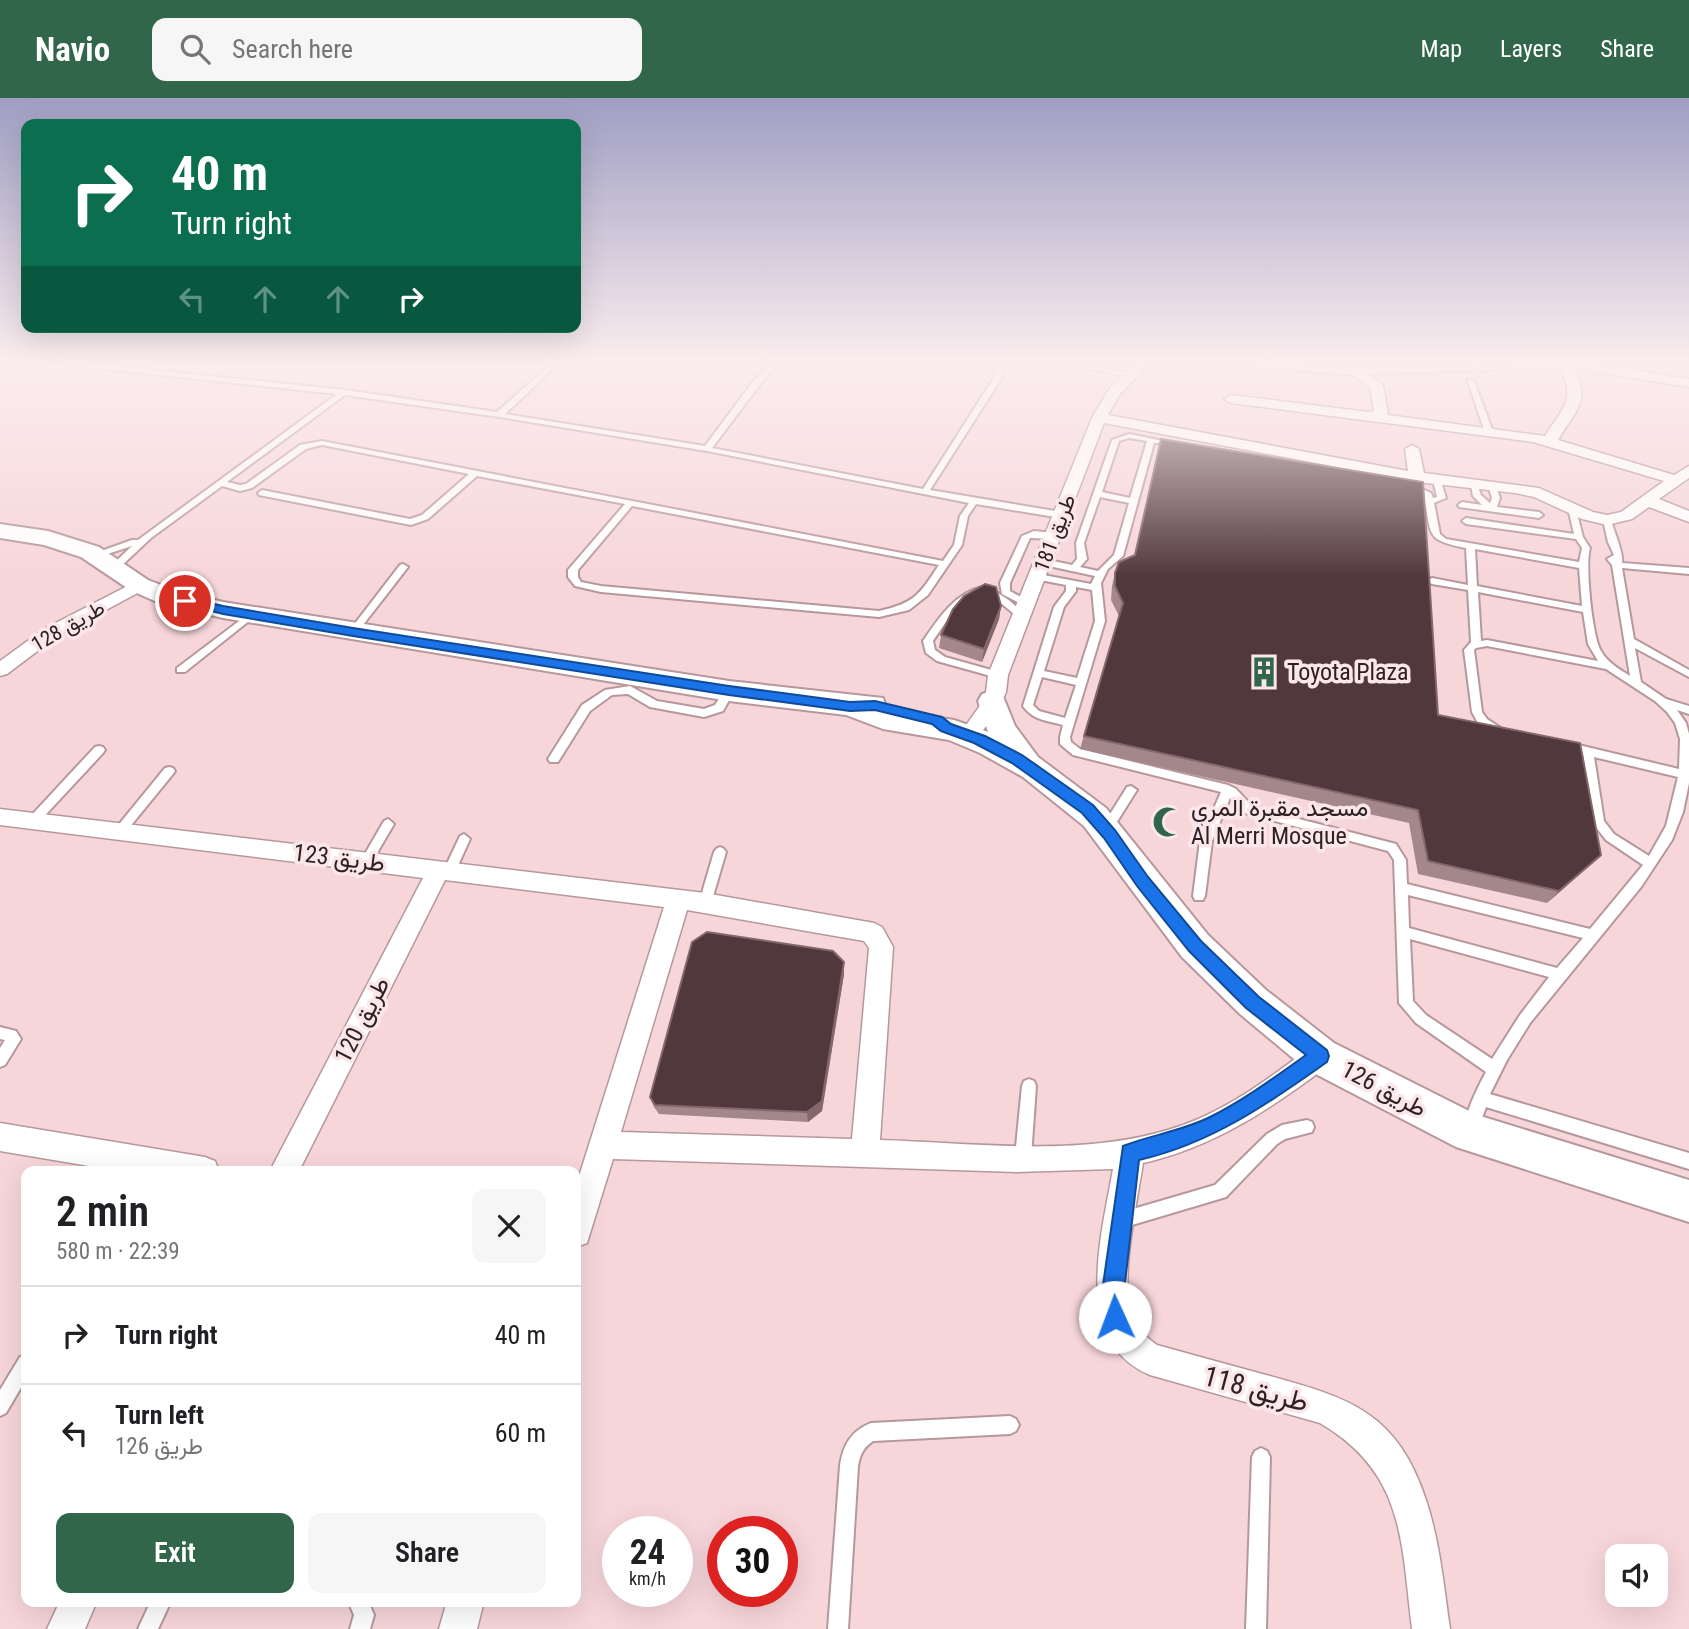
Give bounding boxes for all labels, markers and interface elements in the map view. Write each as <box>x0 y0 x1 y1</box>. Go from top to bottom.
search box <box>152 18 642 81</box>
text: Navio <box>35 30 110 69</box>
icon: search <box>176 30 214 68</box>
text: Search here <box>232 34 353 64</box>
text: Map <box>1421 35 1462 63</box>
text: Layers <box>1500 35 1562 63</box>
text: Share <box>1600 35 1654 63</box>
text: 40 m <box>171 145 268 202</box>
icon: right <box>56 147 147 238</box>
text: Turn right <box>171 204 292 242</box>
icon: left <box>173 280 211 318</box>
icon: ahead <box>246 280 284 318</box>
icon: ahead <box>319 280 357 318</box>
icon: right <box>392 280 430 318</box>
street label: طريق 181 <box>1029 491 1082 575</box>
pin <box>155 571 215 631</box>
icon: arrive <box>166 582 204 620</box>
street label: طريق 128 <box>27 595 109 657</box>
building icon: Toyota Plaza <box>1247 655 1281 689</box>
place label: Toyota Plaza <box>1287 658 1409 686</box>
place label: مسجد مقبرة المري Al Merri Mosque <box>1191 794 1368 850</box>
mosque icon: مسجد مقبرة المري Al Merri Mosque <box>1151 805 1185 839</box>
street label: طريق 123 <box>292 839 386 878</box>
street label: طريق 120 <box>329 973 396 1068</box>
street label: طريق 126 <box>1336 1055 1431 1124</box>
text: 2 min <box>56 1187 149 1236</box>
button: close <box>472 1189 546 1263</box>
text: 580 m · 22:39 <box>56 1238 180 1265</box>
position arrow <box>1078 1280 1152 1354</box>
icon: right <box>56 1316 94 1354</box>
text: Turn right <box>115 1320 217 1350</box>
text: 40 m <box>495 1320 546 1350</box>
street label: طريق 118 <box>1200 1359 1312 1420</box>
text: Turn left <box>115 1400 204 1430</box>
icon: left <box>56 1414 94 1452</box>
text: 60 m <box>495 1418 546 1448</box>
text: طريق 126 <box>115 1433 203 1460</box>
button: Exit <box>56 1513 294 1593</box>
button: Share <box>308 1513 546 1593</box>
speed limit sign: 30 <box>707 1516 798 1607</box>
text: 24 <box>630 1532 665 1573</box>
map controls <box>1605 1544 1668 1607</box>
button: sound <box>1605 1544 1668 1607</box>
text: km/h <box>629 1568 666 1589</box>

